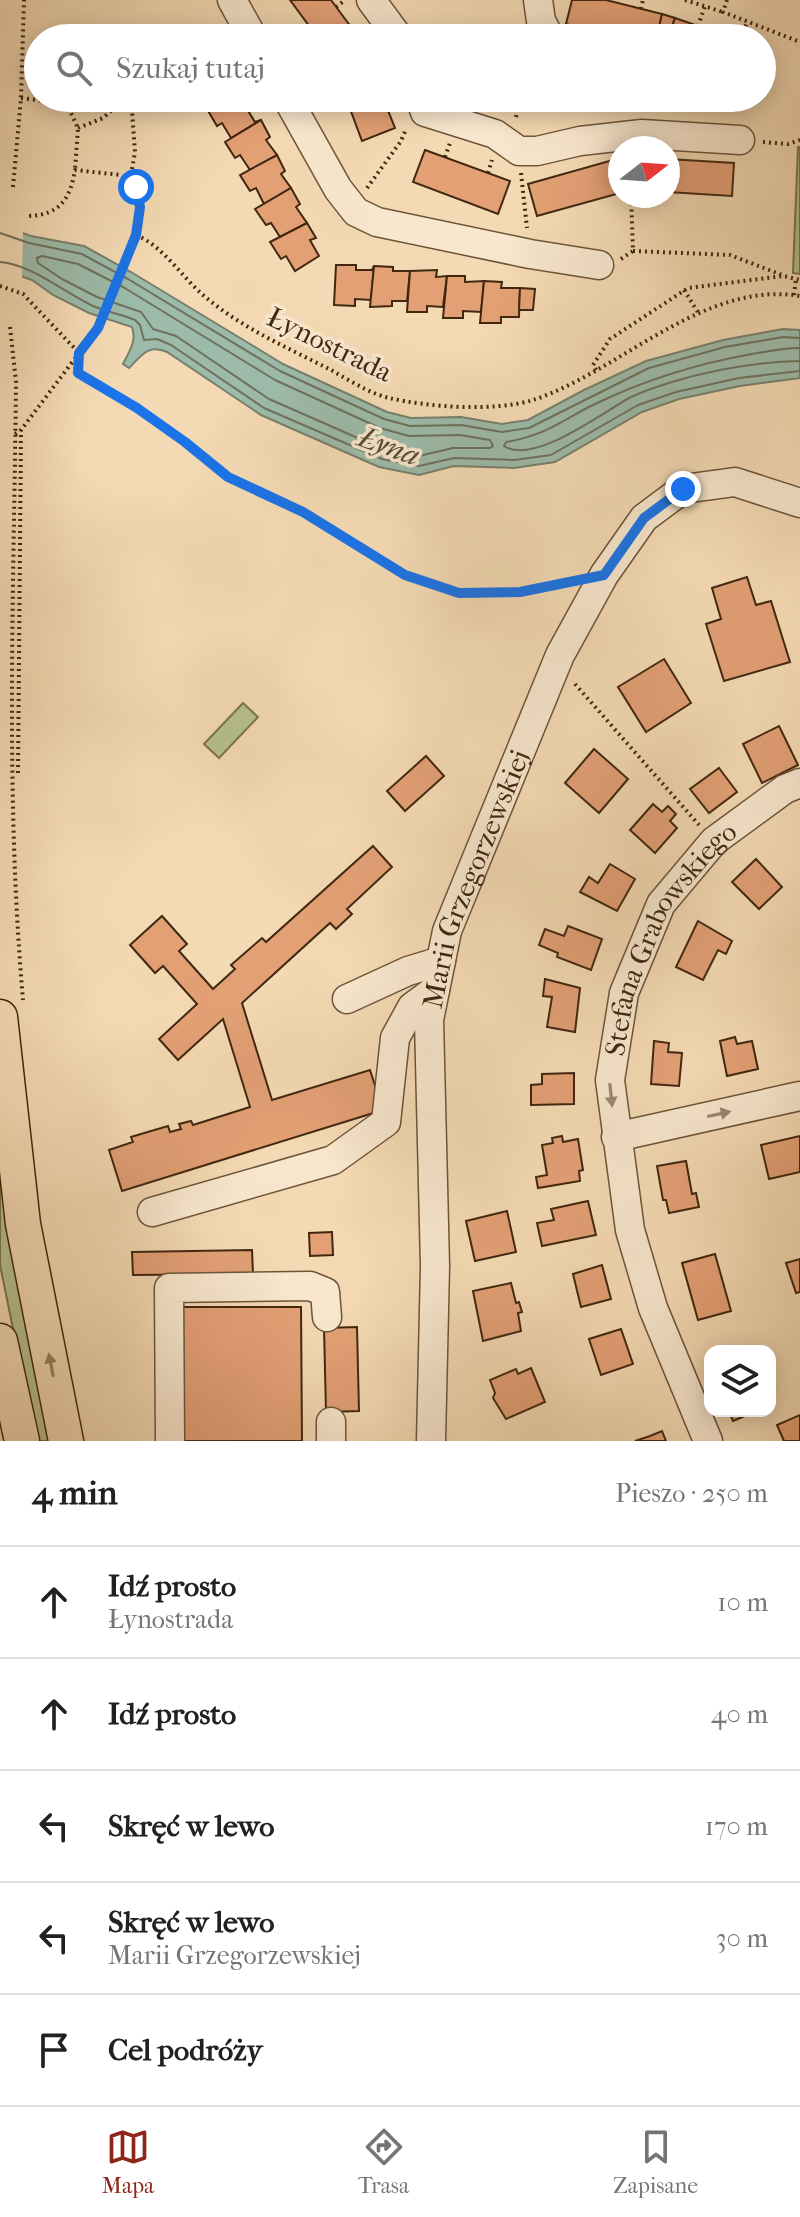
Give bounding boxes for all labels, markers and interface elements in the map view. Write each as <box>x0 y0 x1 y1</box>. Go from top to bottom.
search box <box>24 24 776 112</box>
icon: search <box>52 46 96 90</box>
text: Szukaj tutaj <box>116 51 265 86</box>
north arrow <box>608 136 680 208</box>
route start <box>118 169 154 205</box>
street label: Łynostrada <box>262 300 399 389</box>
water label: Łyna <box>352 419 424 474</box>
route end <box>665 471 701 507</box>
street label: Marii Grzegorzewskiej <box>416 745 536 1011</box>
street label: Stefana Grabowskiego <box>598 814 743 1058</box>
one-way arrow <box>605 1083 618 1108</box>
one-way arrow <box>707 1107 732 1120</box>
map controls <box>704 1345 776 1417</box>
button: layers <box>704 1345 776 1417</box>
one-way arrow <box>44 1352 56 1377</box>
text: 4 min <box>32 1473 117 1513</box>
text: Pieszo · 250 m <box>615 1478 768 1509</box>
text: Idź prosto <box>108 1569 236 1604</box>
icon: ahead <box>32 1580 76 1624</box>
text: 10 m <box>717 1587 768 1618</box>
text: Łynostrada <box>108 1604 233 1635</box>
icon: ahead <box>32 1692 76 1736</box>
text: Idź prosto <box>108 1697 236 1732</box>
text: 40 m <box>711 1699 768 1730</box>
icon: left <box>32 1804 76 1848</box>
text: Skręć w lewo <box>108 1809 275 1844</box>
text: 170 m <box>705 1811 768 1842</box>
text: Skręć w lewo <box>108 1905 275 1940</box>
icon: left <box>32 1916 76 1960</box>
text: 30 m <box>716 1923 768 1954</box>
text: Marii Grzegorzewskiej <box>108 1940 361 1971</box>
icon: arrive <box>32 2028 76 2072</box>
text: Cel podróży <box>108 2033 262 2068</box>
tab: Mapa <box>102 2125 154 2199</box>
tab: Trasa <box>358 2125 409 2199</box>
tab: Zapisane <box>613 2125 698 2199</box>

